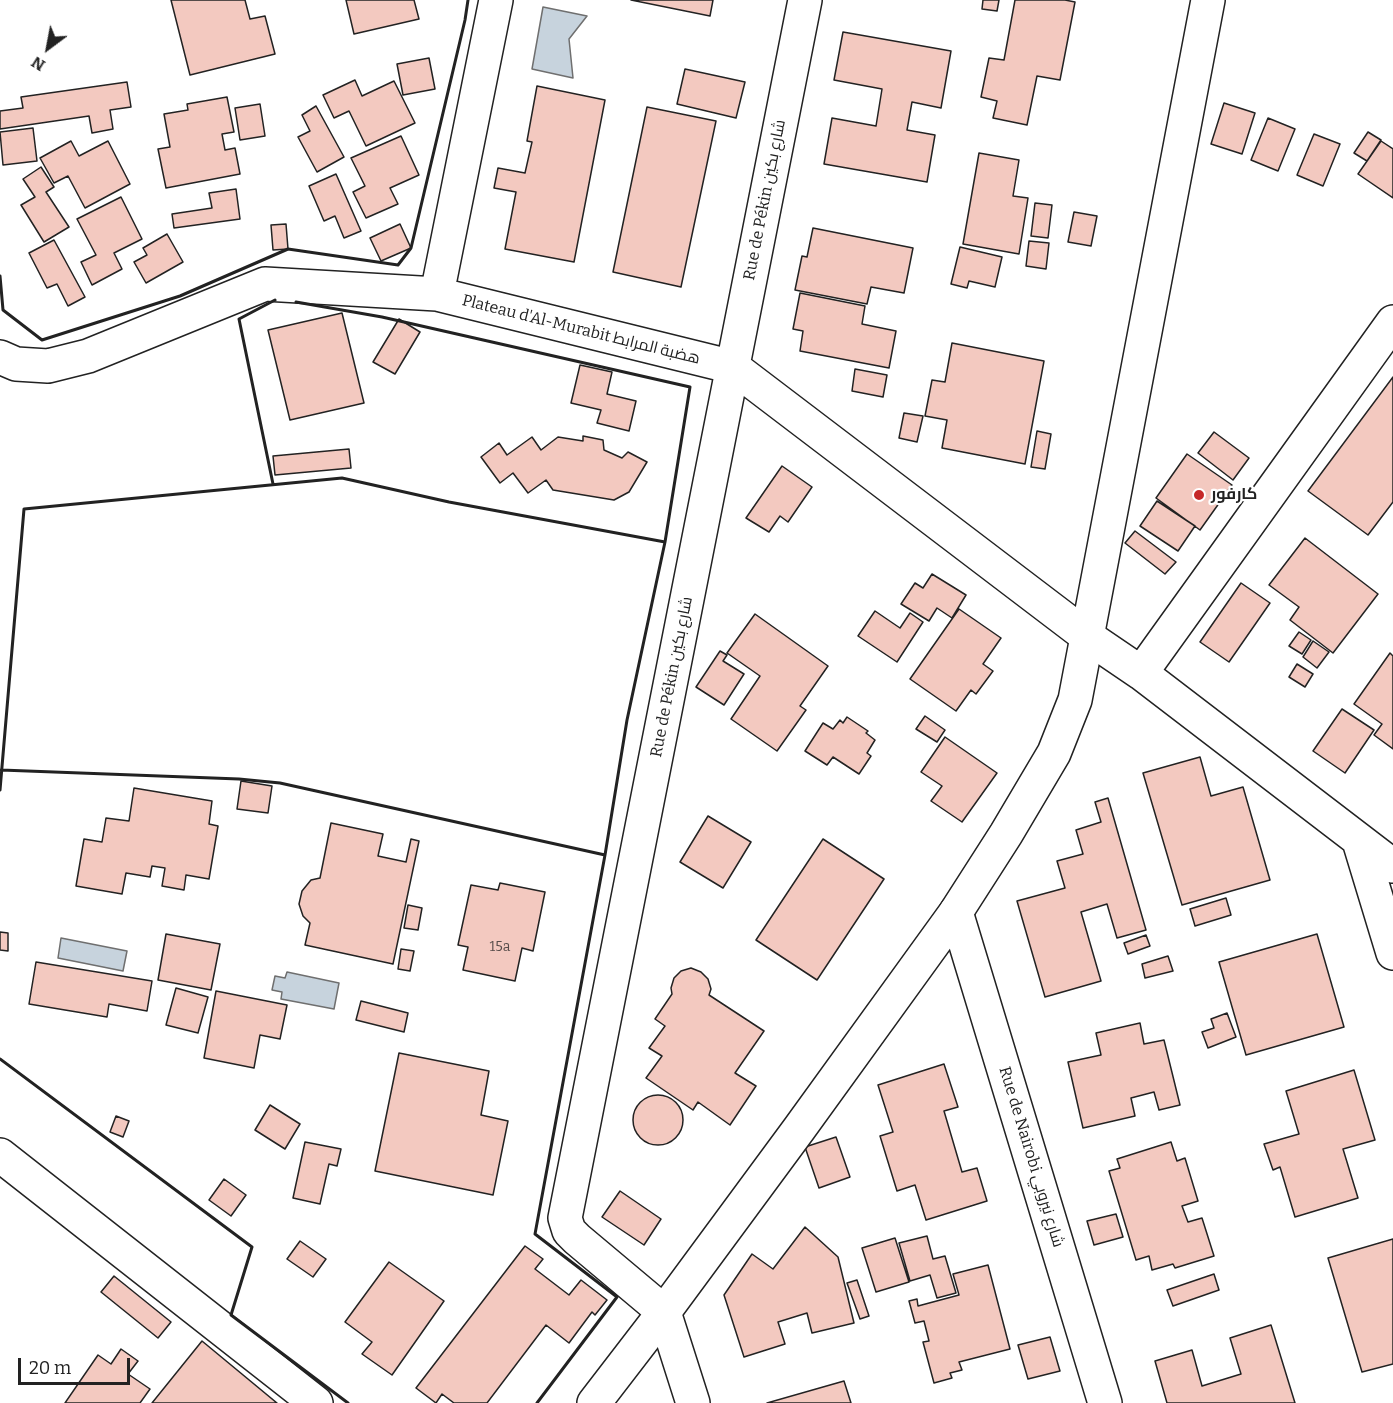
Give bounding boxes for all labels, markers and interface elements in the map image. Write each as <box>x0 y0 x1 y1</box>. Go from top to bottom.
north arrow <box>18 18 78 78</box>
text: N <box>28 52 48 75</box>
street label: Rue de Pékin شارع بكين <box>740 118 790 282</box>
street label: Plateau d'Al-Murabit هضبة المرابط <box>460 291 702 369</box>
place label: كارفور <box>1211 485 1257 505</box>
marker: كارفور <box>1192 488 1206 502</box>
street label: Rue de Pékin شارع بكين <box>647 595 697 759</box>
house number: 15a <box>490 939 510 955</box>
street label: Rue de Nairobi شارع نيروبي <box>994 1064 1068 1250</box>
scale bar <box>21 1346 134 1384</box>
text: 20 m <box>29 1357 71 1379</box>

